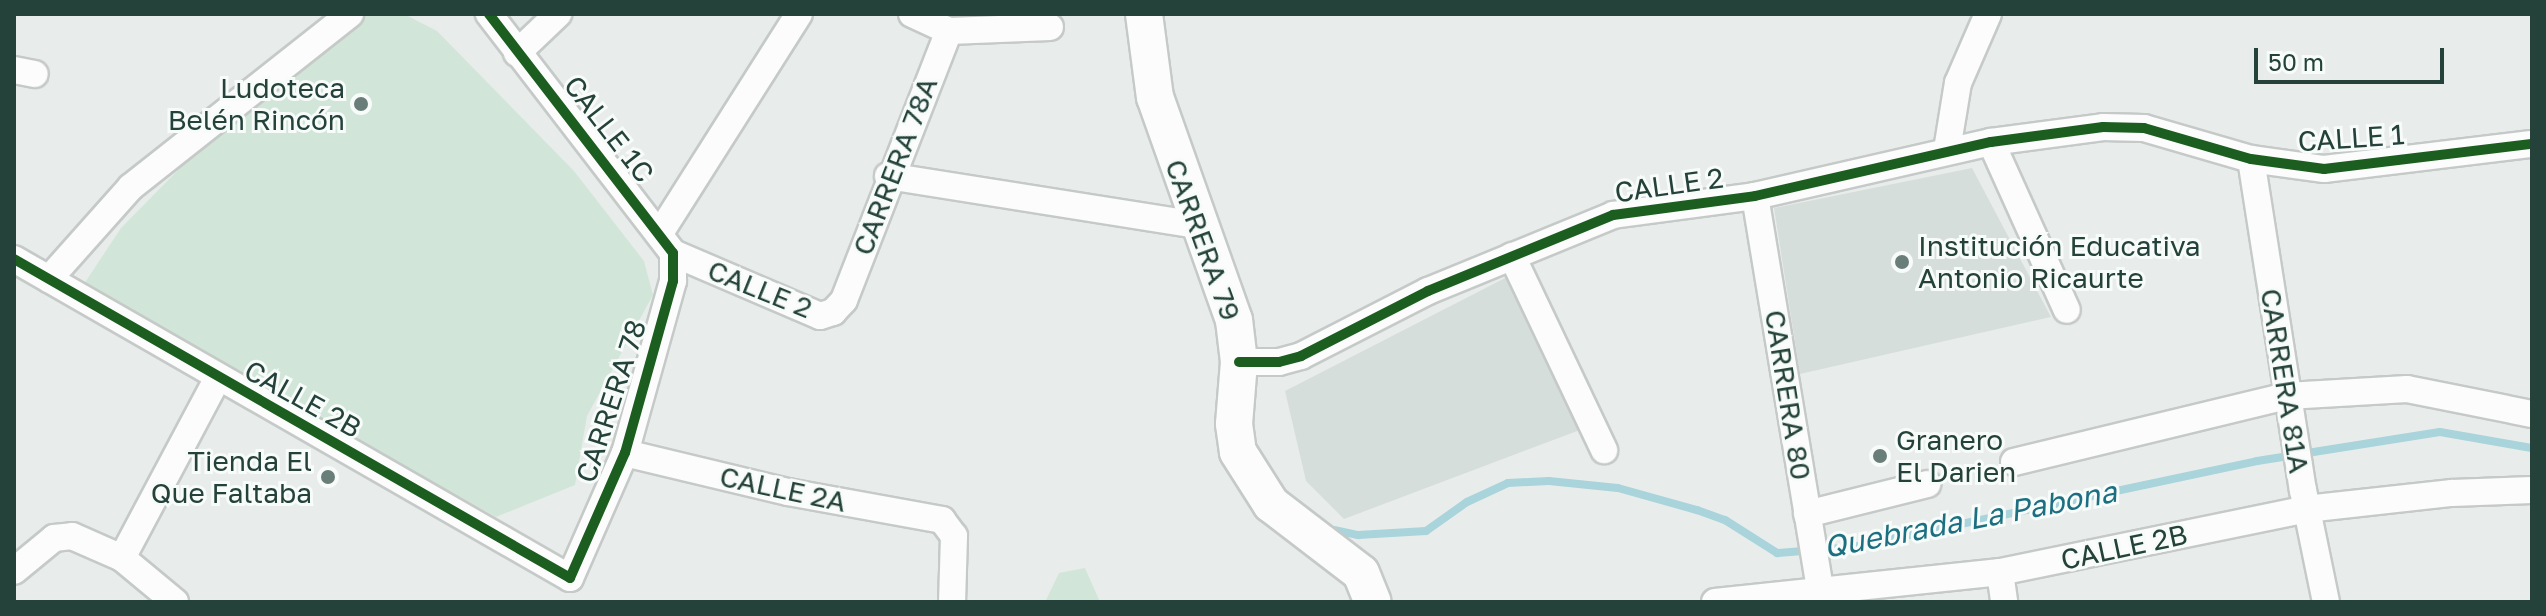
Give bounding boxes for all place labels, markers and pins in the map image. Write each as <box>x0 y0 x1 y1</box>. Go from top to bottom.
place label: Ludoteca Belén Rincón <box>168 71 345 137</box>
marker: Ludoteca Belén Rincón <box>352 95 370 113</box>
place label: Institución Educativa Antonio Ricaurte <box>1918 229 2201 295</box>
marker: Institución Educativa Antonio Ricaurte <box>1893 253 1911 271</box>
place label: Granero El Darien <box>1896 423 2016 489</box>
place label: Tienda El Que Faltaba <box>151 444 312 510</box>
marker: Granero El Darien <box>1871 447 1889 465</box>
marker: Tienda El Que Faltaba <box>319 468 337 486</box>

